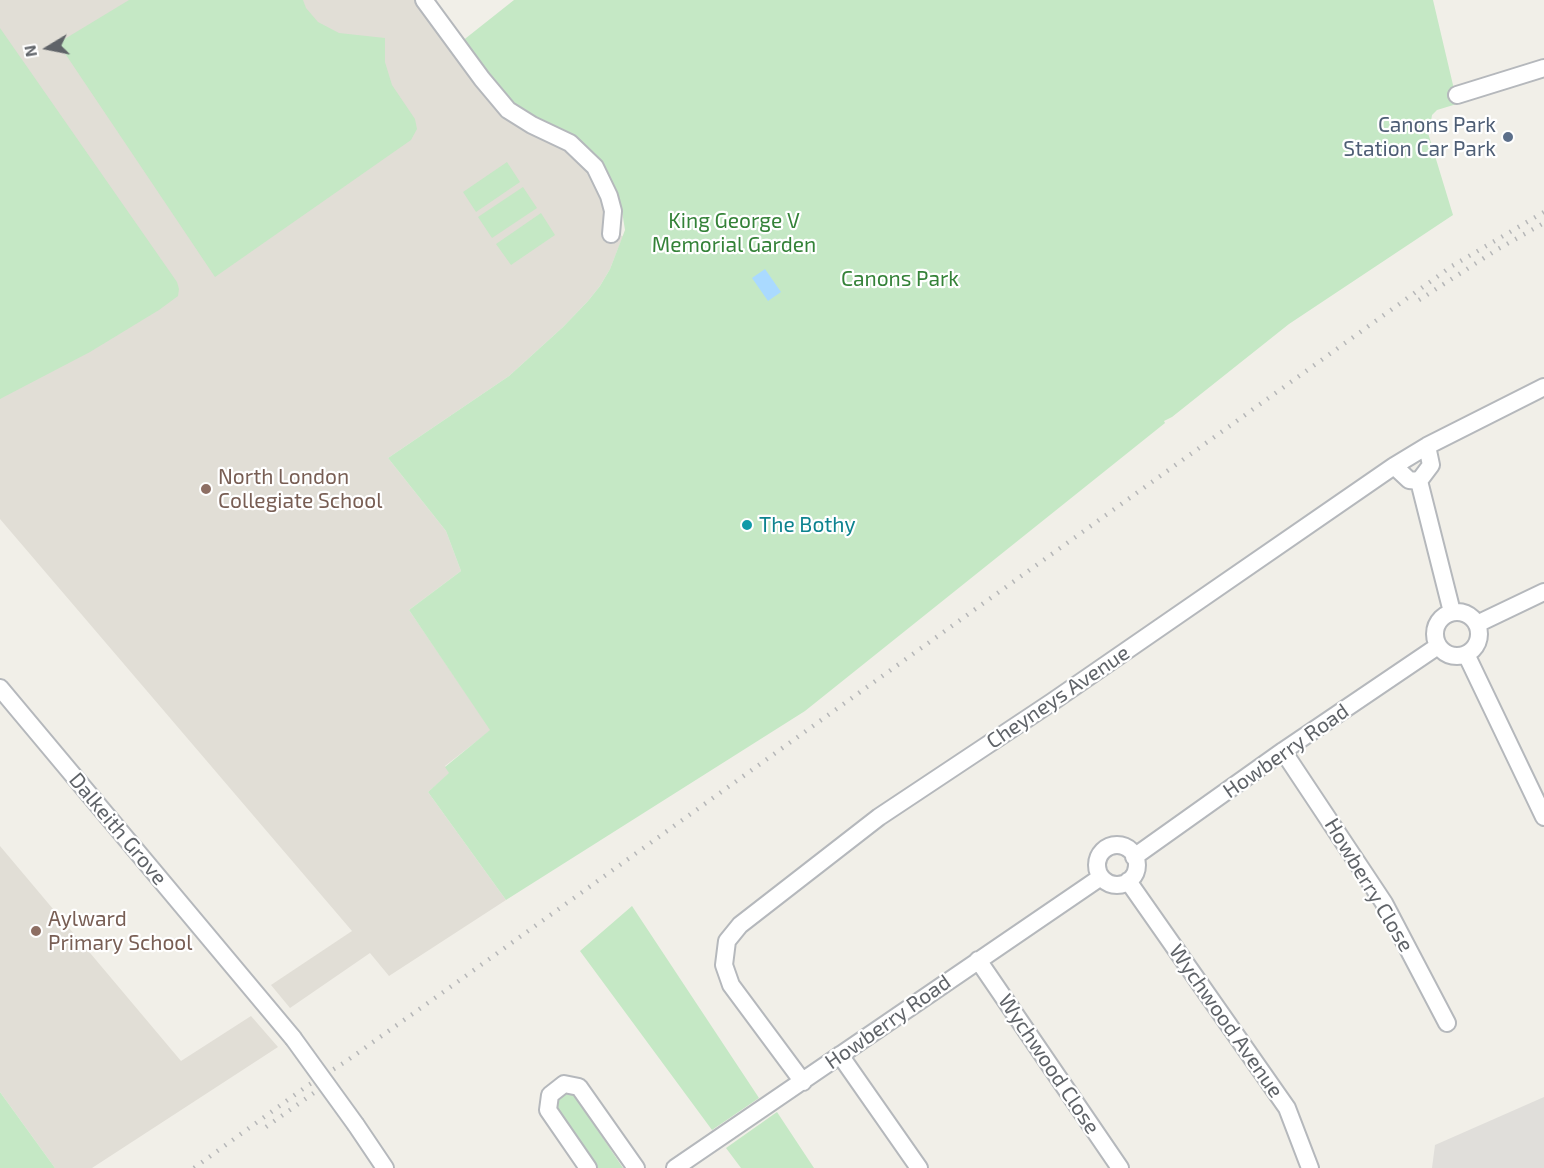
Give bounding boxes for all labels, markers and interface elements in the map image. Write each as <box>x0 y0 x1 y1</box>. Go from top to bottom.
north arrow <box>18 18 78 78</box>
text: N <box>19 44 40 59</box>
place label: Canons Park Station Car Park <box>1343 112 1496 162</box>
marker: Canons Park Station Car Park <box>1501 130 1515 144</box>
park label: King George V Memorial Garden <box>652 208 816 258</box>
park label: Canons Park <box>841 266 959 292</box>
place label: North London Collegiate School <box>218 464 382 514</box>
marker: North London Collegiate School <box>199 482 213 496</box>
place label: The Bothy <box>759 512 856 538</box>
marker: The Bothy <box>740 518 754 532</box>
street label: Cheyneys Avenue <box>982 640 1134 754</box>
street label: Howberry Road <box>1218 698 1354 804</box>
street label: Dalkeith Grove <box>64 768 172 890</box>
street label: Howberry Close <box>1319 814 1419 956</box>
place label: Aylward Primary School <box>48 906 193 956</box>
marker: Aylward Primary School <box>29 924 43 938</box>
street label: Wychwood Avenue <box>1164 939 1288 1103</box>
street label: Howberry Road <box>820 969 956 1075</box>
street label: Wychwood Close <box>993 989 1105 1139</box>

